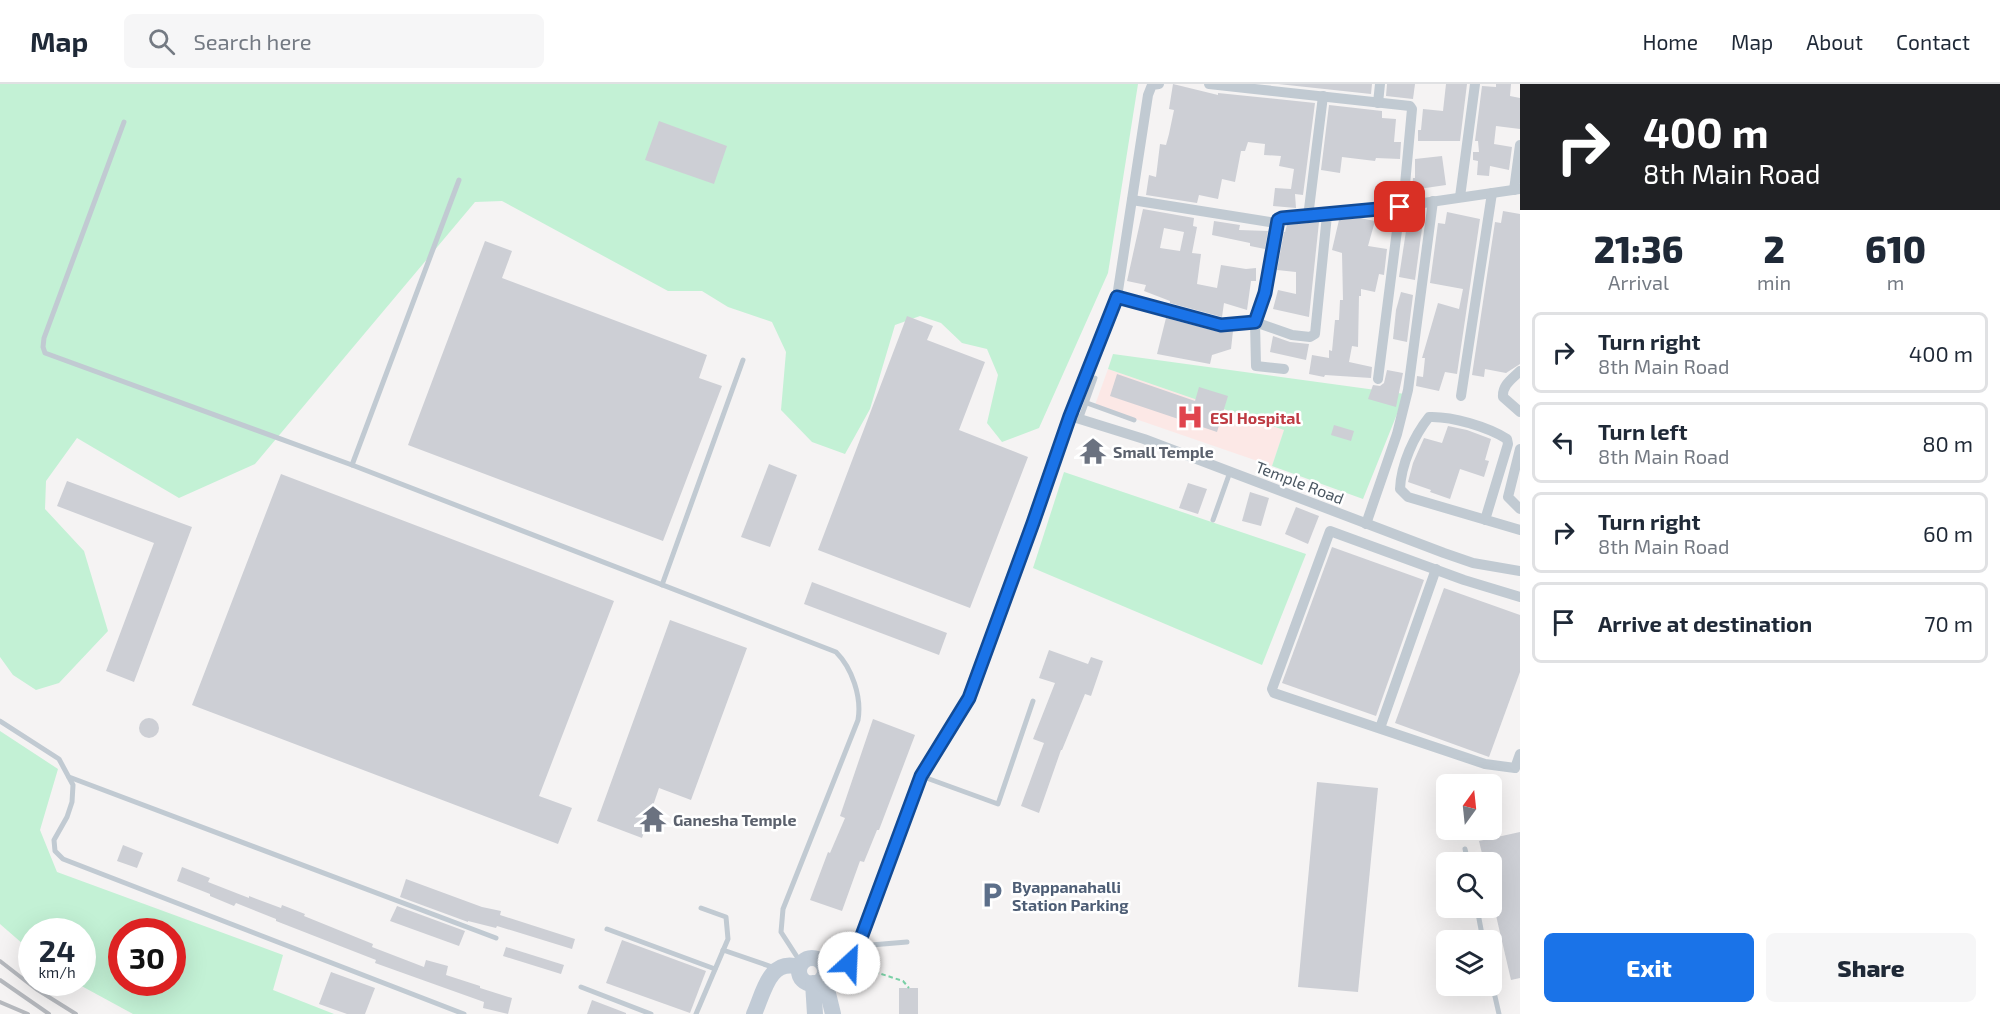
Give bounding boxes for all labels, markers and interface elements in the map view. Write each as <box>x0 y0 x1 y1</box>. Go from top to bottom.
search box <box>124 14 544 68</box>
text: Map <box>30 24 88 58</box>
icon: search <box>145 25 178 58</box>
text: Search here <box>193 28 312 54</box>
text: Home <box>1642 29 1698 54</box>
text: Map <box>1731 29 1773 54</box>
text: About <box>1806 29 1863 54</box>
text: Contact <box>1896 29 1970 54</box>
text: 400 m <box>1643 106 1769 156</box>
icon: right <box>1544 108 1622 186</box>
text: 8th Main Road <box>1643 157 1820 189</box>
pin <box>1374 181 1425 232</box>
icon: arrive <box>1383 190 1416 223</box>
text: 21:36 <box>1594 227 1683 270</box>
text: 2 <box>1763 227 1785 270</box>
text: 610 <box>1865 227 1926 270</box>
text: Arrival <box>1608 270 1669 294</box>
text: min <box>1757 270 1791 294</box>
text: m <box>1887 270 1904 294</box>
text: Turn right <box>1598 328 1700 354</box>
icon: right <box>1547 336 1580 369</box>
text: 400 m <box>1909 340 1973 366</box>
text: 8th Main Road <box>1598 354 1729 378</box>
hospital icon: ESI Hospital <box>1175 402 1205 432</box>
place label: ESI Hospital <box>1210 408 1301 427</box>
text: Turn left <box>1598 418 1687 444</box>
icon: left <box>1547 426 1580 459</box>
text: 80 m <box>1922 430 1973 456</box>
temple icon: Small Temple <box>1078 436 1108 466</box>
place label: Small Temple <box>1113 442 1214 461</box>
text: 8th Main Road <box>1598 444 1729 468</box>
street label: Temple Road <box>1253 456 1347 508</box>
text: Turn right <box>1598 508 1700 534</box>
icon: right <box>1547 516 1580 549</box>
text: 60 m <box>1923 520 1973 546</box>
text: 8th Main Road <box>1598 534 1729 558</box>
icon: arrive <box>1547 606 1580 639</box>
text: Arrive at destination <box>1598 610 1812 636</box>
text: 70 m <box>1924 610 1973 636</box>
north arrow <box>1436 774 1502 840</box>
map controls <box>1436 774 1502 996</box>
temple icon: Ganesha Temple <box>638 804 668 834</box>
place label: Ganesha Temple <box>673 810 797 829</box>
button: search <box>1436 852 1502 918</box>
place label: Byappanahalli Station Parking <box>1012 877 1129 914</box>
parking icon: Byappanahalli Station Parking <box>977 880 1007 910</box>
speed limit sign: 30 <box>108 918 186 996</box>
button: layers <box>1436 930 1502 996</box>
position arrow <box>817 931 881 995</box>
text: 24 <box>39 932 75 968</box>
button: Exit <box>1544 933 1754 1002</box>
button: Share <box>1766 933 1976 1002</box>
text: km/h <box>38 963 76 981</box>

